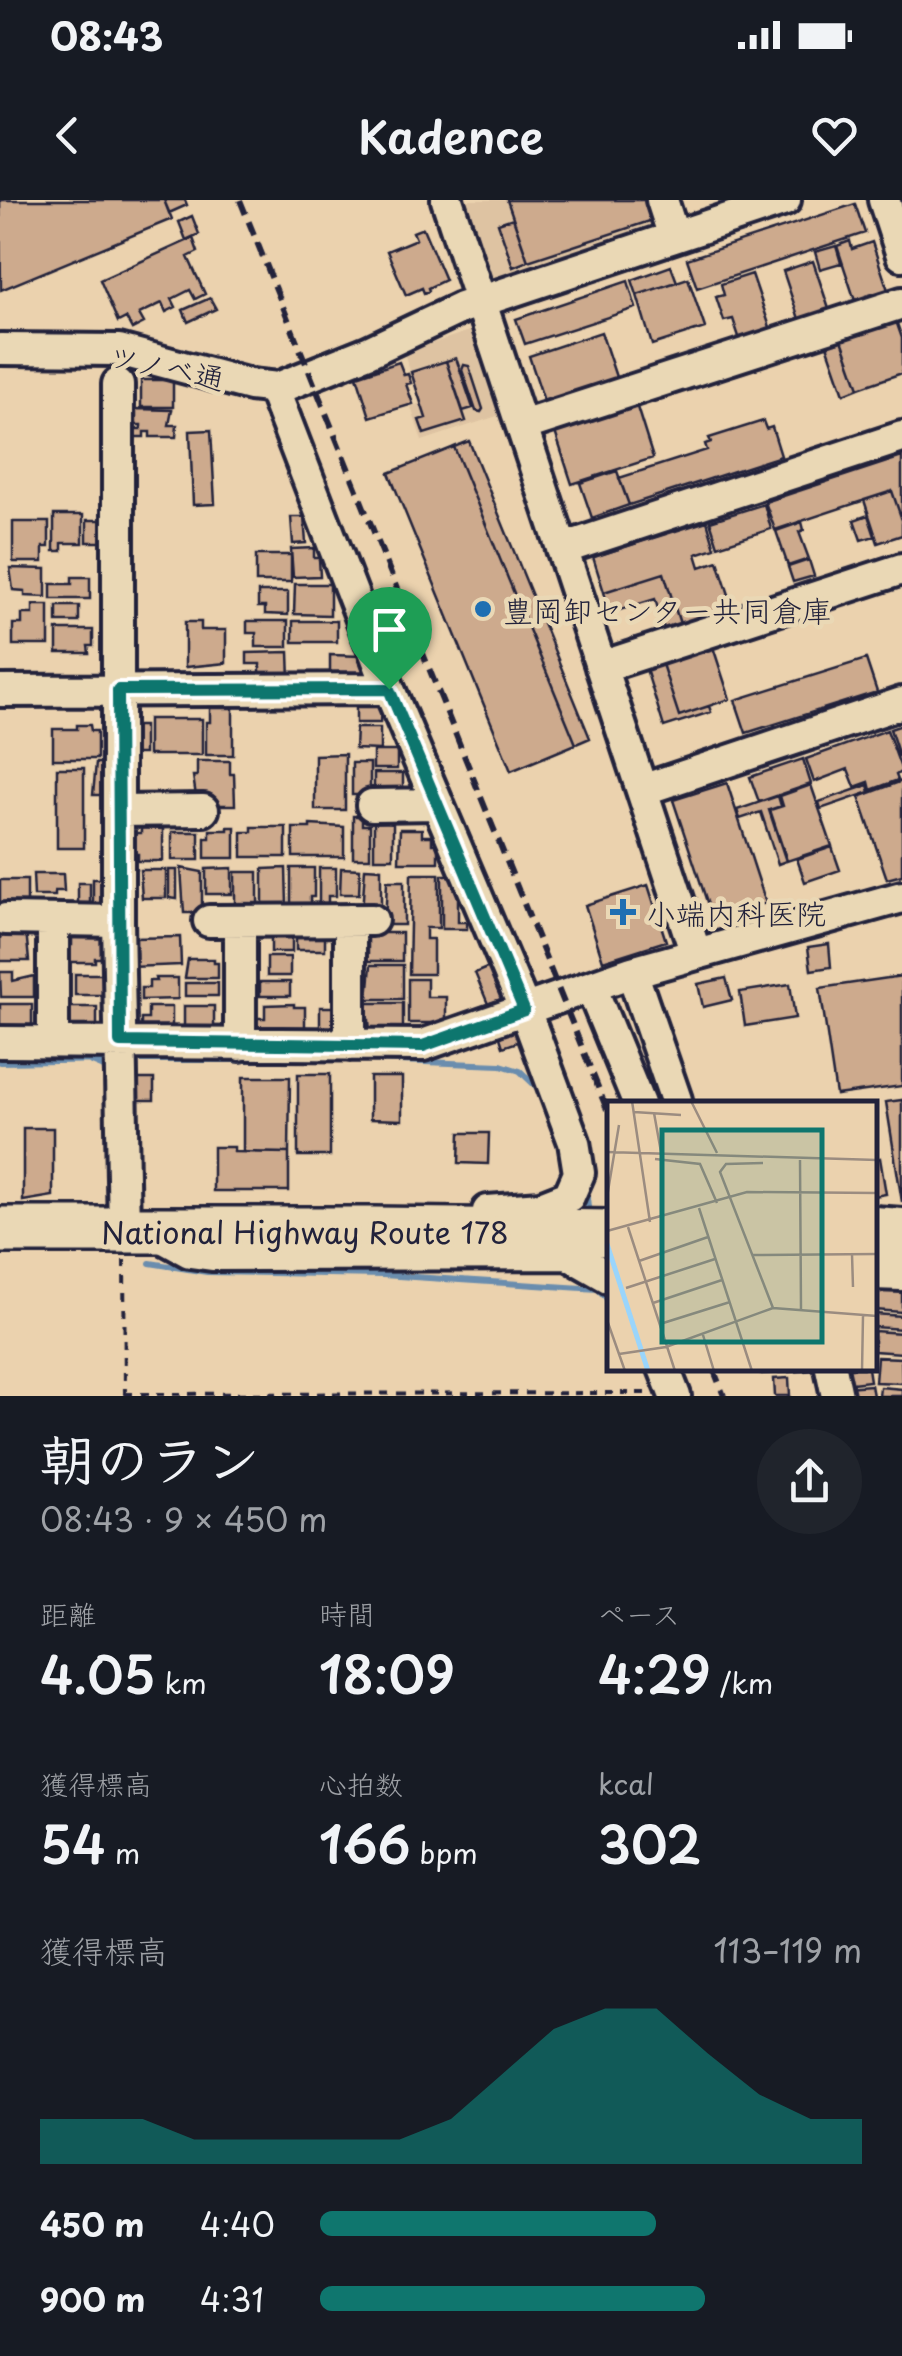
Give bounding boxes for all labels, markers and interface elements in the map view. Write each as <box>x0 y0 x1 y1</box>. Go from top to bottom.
text: 08:43 <box>50 7 163 64</box>
text: Kadence <box>358 101 544 169</box>
icon: back <box>40 108 95 163</box>
icon: heart <box>807 108 862 163</box>
street label: ツノベ通 <box>105 332 229 400</box>
pin <box>347 587 432 690</box>
place label: 豊岡卸センター共同倉庫 <box>503 587 832 632</box>
marker: 豊岡卸センター共同倉庫 <box>472 598 494 620</box>
icon: arrive <box>362 602 417 657</box>
place label: 小端内科医院 <box>646 890 826 935</box>
marker: 小端内科医院 <box>610 899 636 925</box>
inset map <box>607 1101 877 1371</box>
street label: National Highway Route 178 <box>101 1209 509 1254</box>
text: 朝のラン <box>40 1416 260 1499</box>
button: share <box>757 1429 862 1534</box>
text: 08:43 · 9 × 450 m <box>40 1495 327 1543</box>
text: 距離 <box>40 1592 96 1635</box>
text: 時間 <box>319 1592 375 1635</box>
text: ペース <box>598 1592 680 1635</box>
text: 4.05 <box>40 1635 155 1711</box>
text: 18:09 <box>319 1635 455 1711</box>
text: 4:29 <box>598 1635 711 1711</box>
text: km <box>155 1661 207 1704</box>
text: /km <box>711 1661 773 1704</box>
text: 獲得標高 <box>40 1762 152 1805</box>
text: 心拍数 <box>319 1762 403 1805</box>
text: kcal <box>598 1762 654 1805</box>
text: 54 <box>40 1805 106 1881</box>
text: 166 <box>319 1805 411 1881</box>
text: 302 <box>598 1805 702 1881</box>
text: m <box>106 1831 140 1874</box>
text: bpm <box>411 1831 478 1874</box>
text: 獲得標高 <box>40 1926 168 1974</box>
text: 113–119 m <box>713 1926 862 1974</box>
text: 450 m <box>40 2200 145 2248</box>
text: 4:40 <box>200 2200 275 2248</box>
text: 900 m <box>40 2275 145 2323</box>
text: 4:31 <box>200 2275 264 2323</box>

